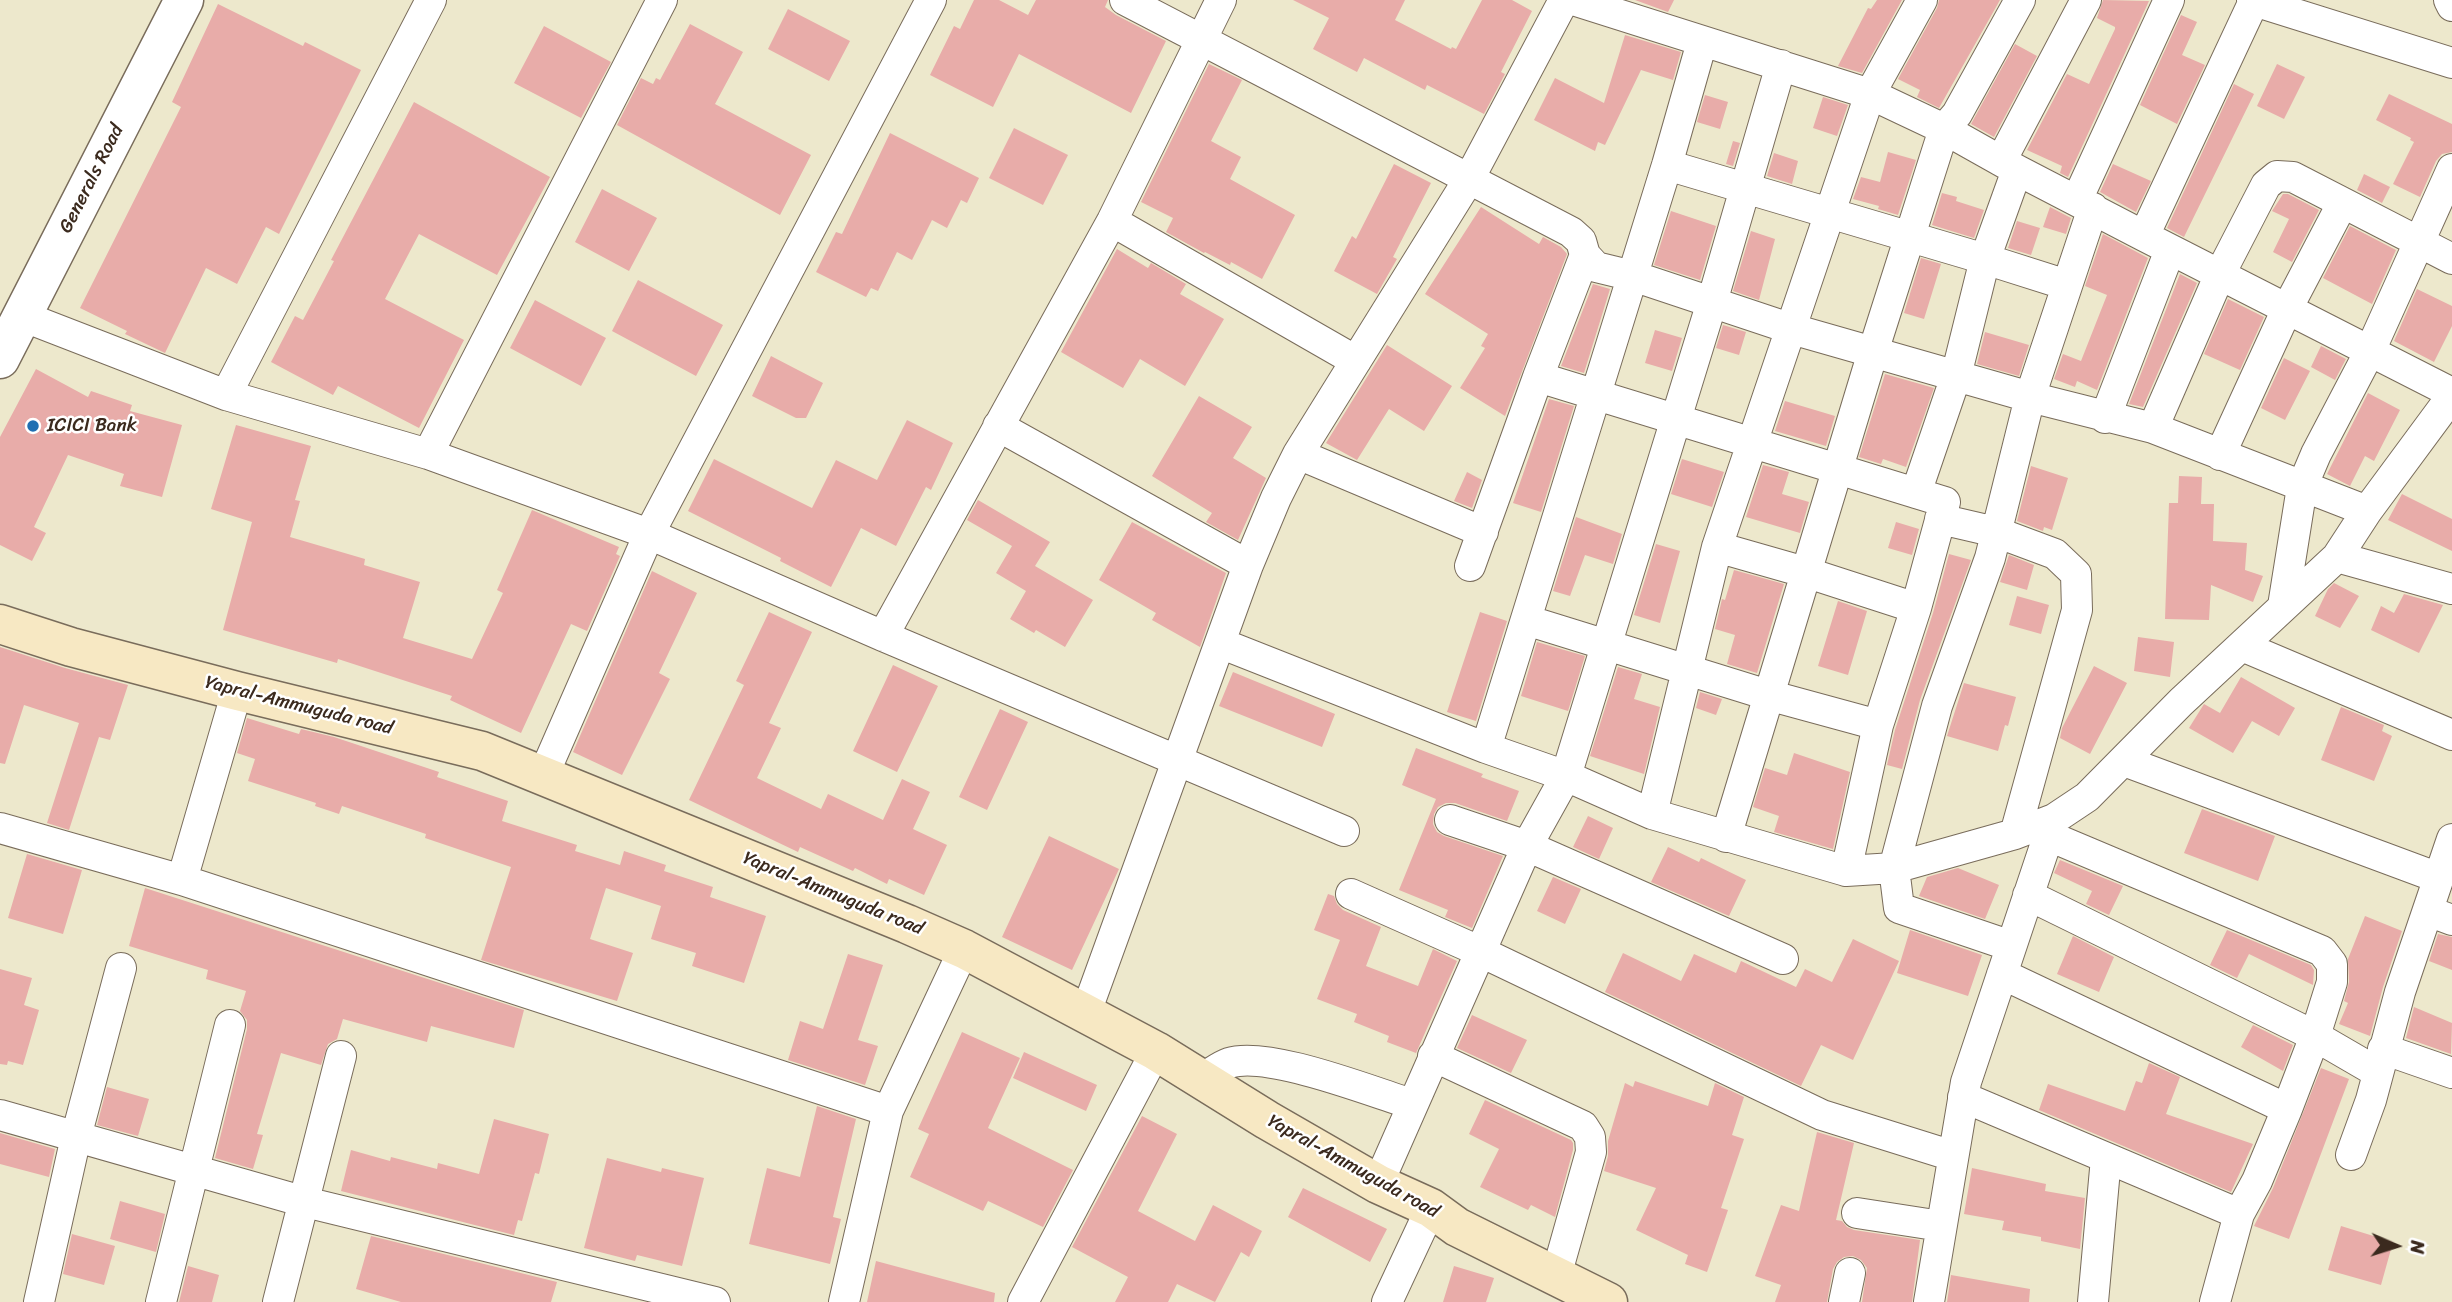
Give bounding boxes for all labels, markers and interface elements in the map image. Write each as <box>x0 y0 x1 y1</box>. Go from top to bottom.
street label: Generals Road <box>55 121 129 237</box>
place label: ICICI Bank <box>47 415 137 437</box>
marker: ICICI Bank <box>25 418 41 434</box>
street label: Yapral-Ammuguda road <box>203 672 395 740</box>
street label: Yapral-Ammuguda road <box>739 847 927 941</box>
street label: Yapral-Ammuguda road <box>1263 1110 1443 1224</box>
north arrow <box>2361 1211 2431 1281</box>
text: N <box>2401 1240 2434 1255</box>

